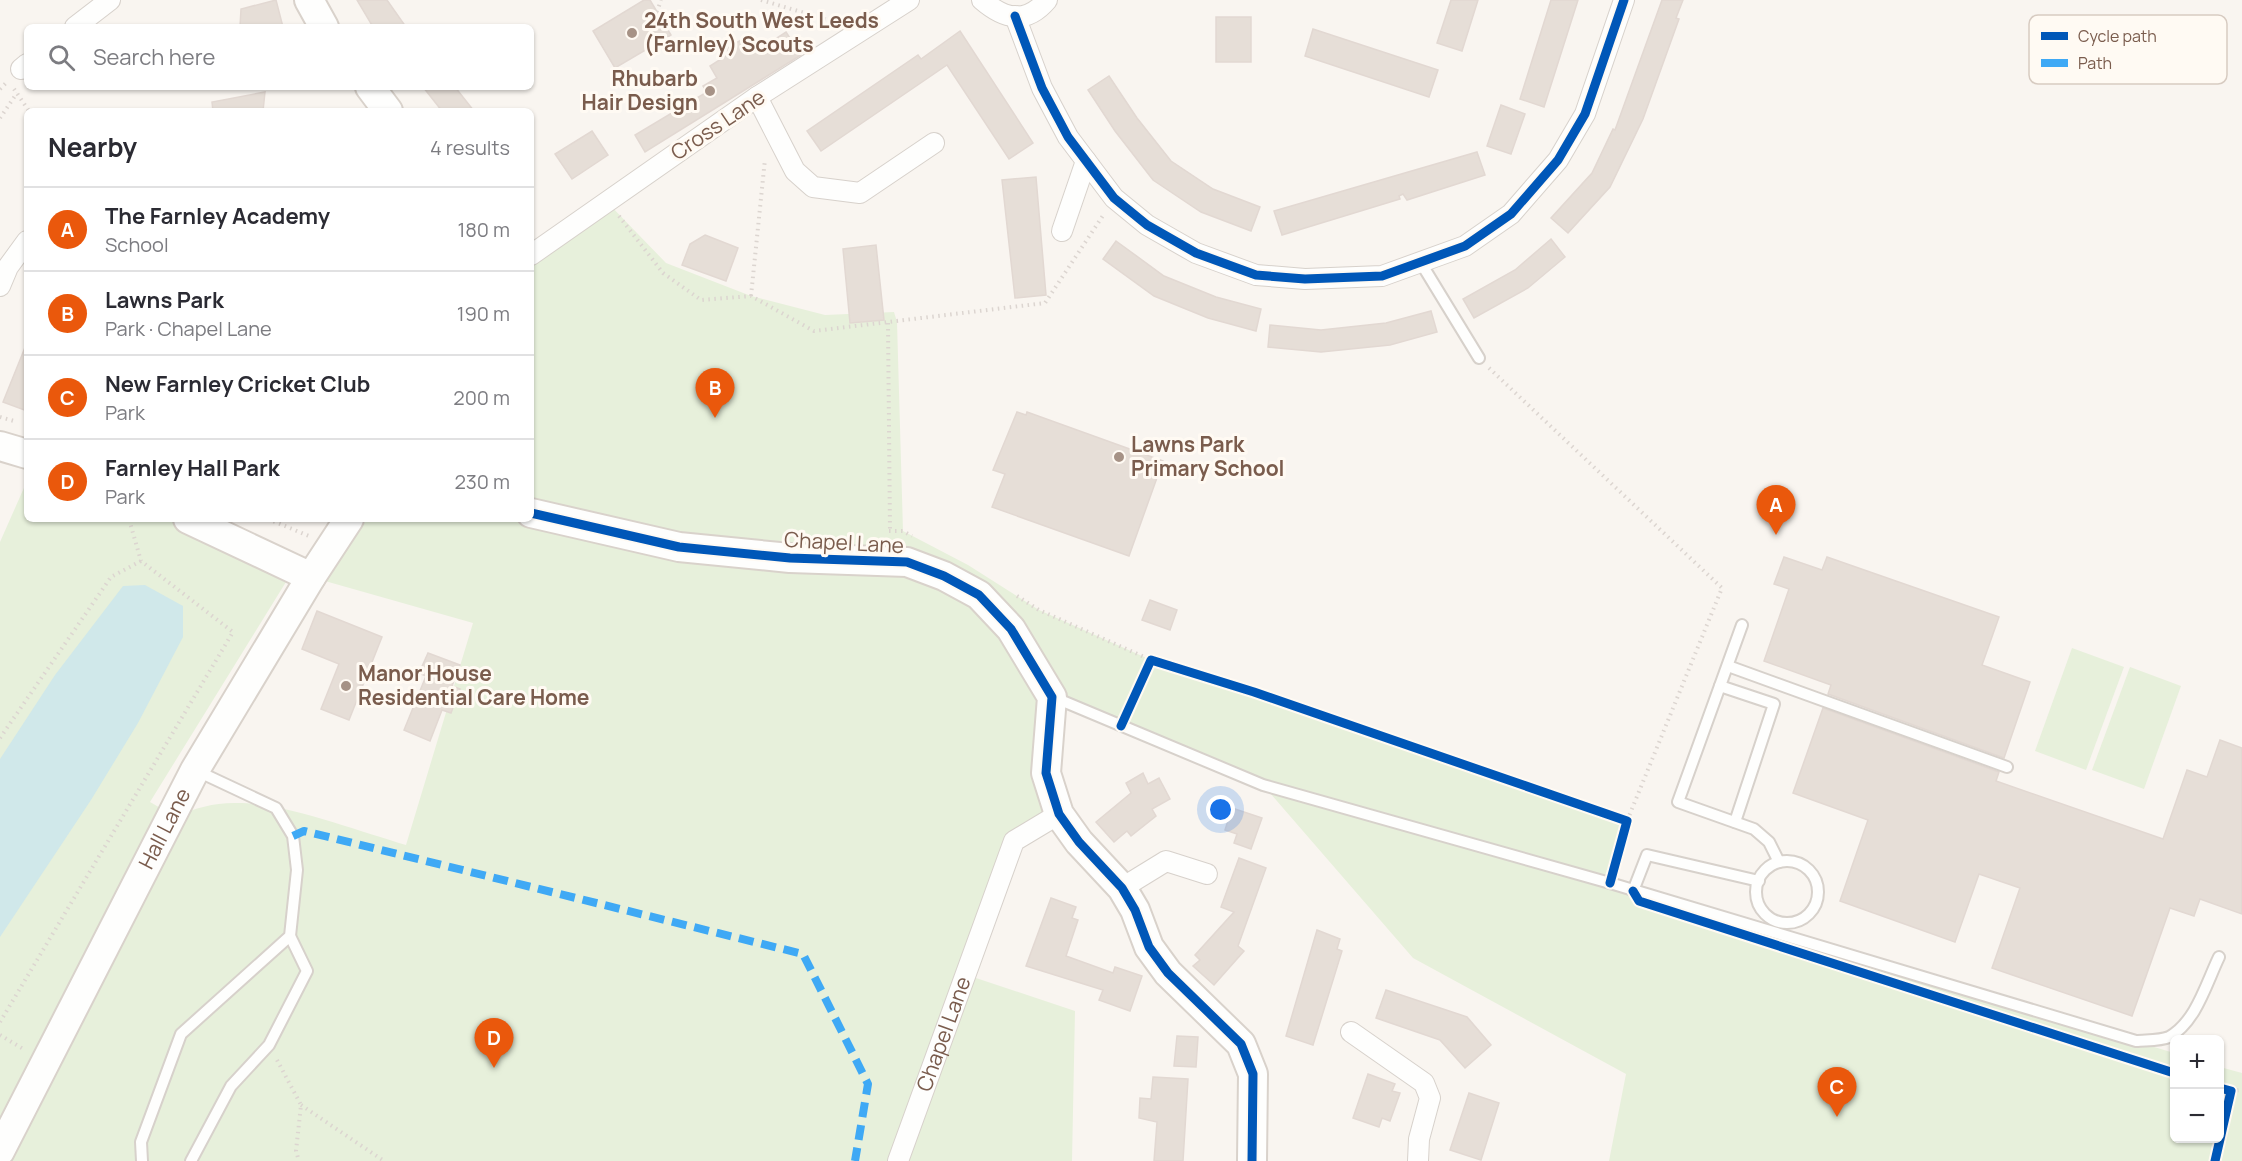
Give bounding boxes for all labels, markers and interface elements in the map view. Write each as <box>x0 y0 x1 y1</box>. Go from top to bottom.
place label: 24th South West Leeds (Farnley) Scouts <box>644 6 879 58</box>
legend <box>2029 15 2227 84</box>
search box <box>24 24 534 90</box>
text: Cycle path <box>2078 25 2157 47</box>
marker: 24th South West Leeds (Farnley) Scouts <box>625 26 639 40</box>
icon: search <box>45 41 78 74</box>
text: Search here <box>93 42 215 72</box>
text: Path <box>2078 52 2112 74</box>
place label: Rhubarb Hair Design <box>582 64 698 116</box>
street label: Cross Lane <box>665 82 770 166</box>
marker: Rhubarb Hair Design <box>703 84 717 98</box>
text: Nearby <box>48 129 137 165</box>
text: 4 results <box>430 134 510 161</box>
text: The Farnley Academy <box>105 201 330 231</box>
text: A <box>61 216 74 243</box>
text: 180 m <box>457 216 510 243</box>
text: School <box>105 231 169 258</box>
text: Lawns Park <box>105 285 224 315</box>
text: B <box>61 300 74 327</box>
text: 190 m <box>457 300 510 327</box>
text: Park · Chapel Lane <box>105 315 272 342</box>
pin: B <box>696 368 734 418</box>
text: New Farnley Cricket Club <box>105 369 370 399</box>
text: C <box>60 384 75 411</box>
text: 200 m <box>453 384 510 411</box>
text: Park <box>105 399 145 426</box>
place label: Lawns Park Primary School <box>1131 430 1285 482</box>
marker: Lawns Park Primary School <box>1112 450 1126 464</box>
text: Farnley Hall Park <box>105 453 280 483</box>
text: D <box>60 468 75 495</box>
text: 230 m <box>454 468 510 495</box>
text: Park <box>105 483 145 510</box>
pin: A <box>1756 486 1796 535</box>
street label: Chapel Lane <box>783 525 905 559</box>
place label: Manor House Residential Care Home <box>358 659 589 711</box>
marker: Manor House Residential Care Home <box>339 679 353 693</box>
street label: Hall Lane <box>132 783 196 873</box>
your location <box>1206 795 1235 824</box>
street label: Chapel Lane <box>909 973 977 1095</box>
pin: D <box>474 1018 514 1068</box>
map controls <box>2170 1035 2224 1143</box>
button: + <box>2170 1035 2224 1089</box>
pin: C <box>1818 1068 1856 1117</box>
button: − <box>2170 1089 2224 1143</box>

